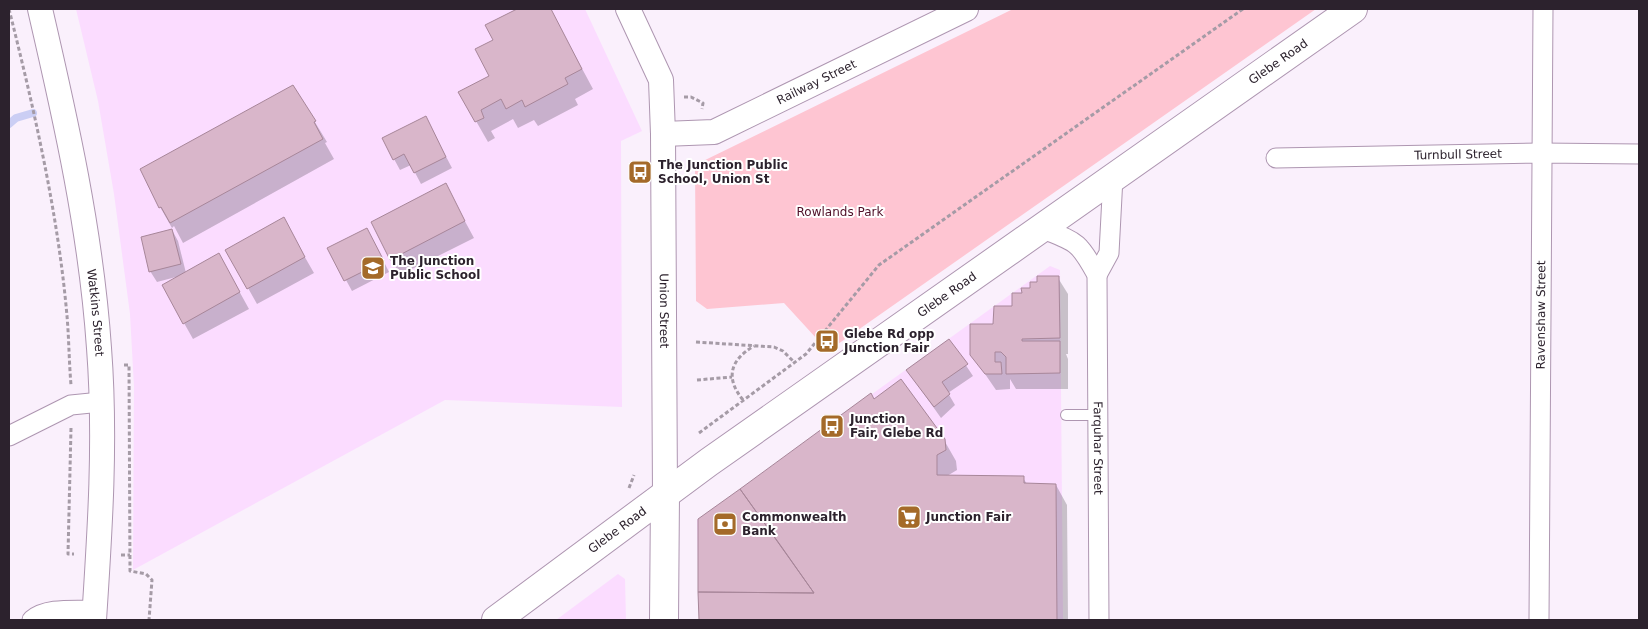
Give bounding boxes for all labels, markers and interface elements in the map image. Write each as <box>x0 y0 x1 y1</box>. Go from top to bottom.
street label: Glebe Road <box>1246 36 1310 87</box>
street label: Railway Street <box>774 57 859 107</box>
street label: Turnbull Street <box>1413 147 1502 162</box>
place label: The Junction Public School, Union St <box>658 158 788 186</box>
bus stop icon: The Junction Public School, Union St <box>627 159 653 185</box>
park label: Rowlands Park <box>797 205 883 219</box>
place label: The Junction Public School <box>390 254 480 282</box>
school or university icon: The Junction Public School <box>360 255 386 281</box>
street label: Ravenshaw Street <box>1534 260 1548 370</box>
street label: Watkins Street <box>84 268 107 357</box>
street label: Glebe Road <box>915 269 979 320</box>
street label: Union Street <box>657 273 671 349</box>
place label: Glebe Rd opp Junction Fair <box>843 327 935 355</box>
bus stop icon: Glebe Rd opp Junction Fair <box>814 328 840 354</box>
street label: Farquhar Street <box>1091 401 1105 495</box>
place label: Junction Fair, Glebe Rd <box>849 412 943 440</box>
bus stop icon: Junction Fair, Glebe Rd <box>819 413 845 439</box>
street label: Glebe Road <box>585 504 649 556</box>
supermarket icon: Junction Fair <box>896 504 922 530</box>
place label: Commonwealth Bank <box>742 510 847 538</box>
place label: Junction Fair <box>925 510 1011 524</box>
bank icon: Commonwealth Bank <box>712 511 738 537</box>

